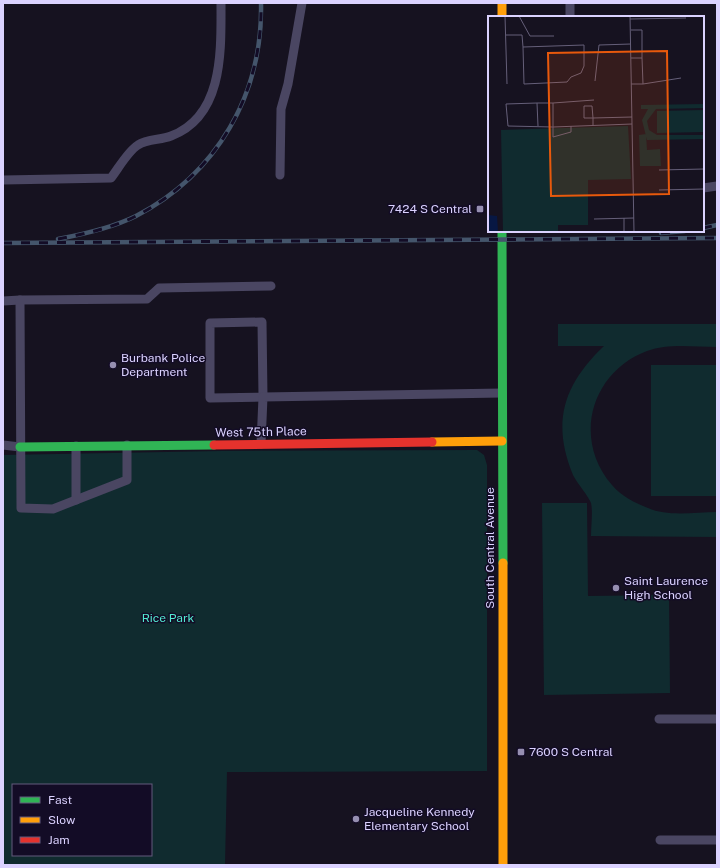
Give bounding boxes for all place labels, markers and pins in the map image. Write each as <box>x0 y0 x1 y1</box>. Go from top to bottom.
place label: 7424 S Central <box>388 202 472 216</box>
marker: 7424 S Central <box>475 204 485 214</box>
place label: Burbank Police Department <box>121 351 205 379</box>
marker: Burbank Police Department <box>108 360 118 370</box>
place label: Saint Laurence High School <box>624 574 708 602</box>
marker: Saint Laurence High School <box>611 583 621 593</box>
place label: 7600 S Central <box>529 745 613 759</box>
marker: 7600 S Central <box>516 747 526 757</box>
place label: Jacqueline Kennedy Elementary School <box>364 805 475 833</box>
marker: Jacqueline Kennedy Elementary School <box>351 814 361 824</box>

